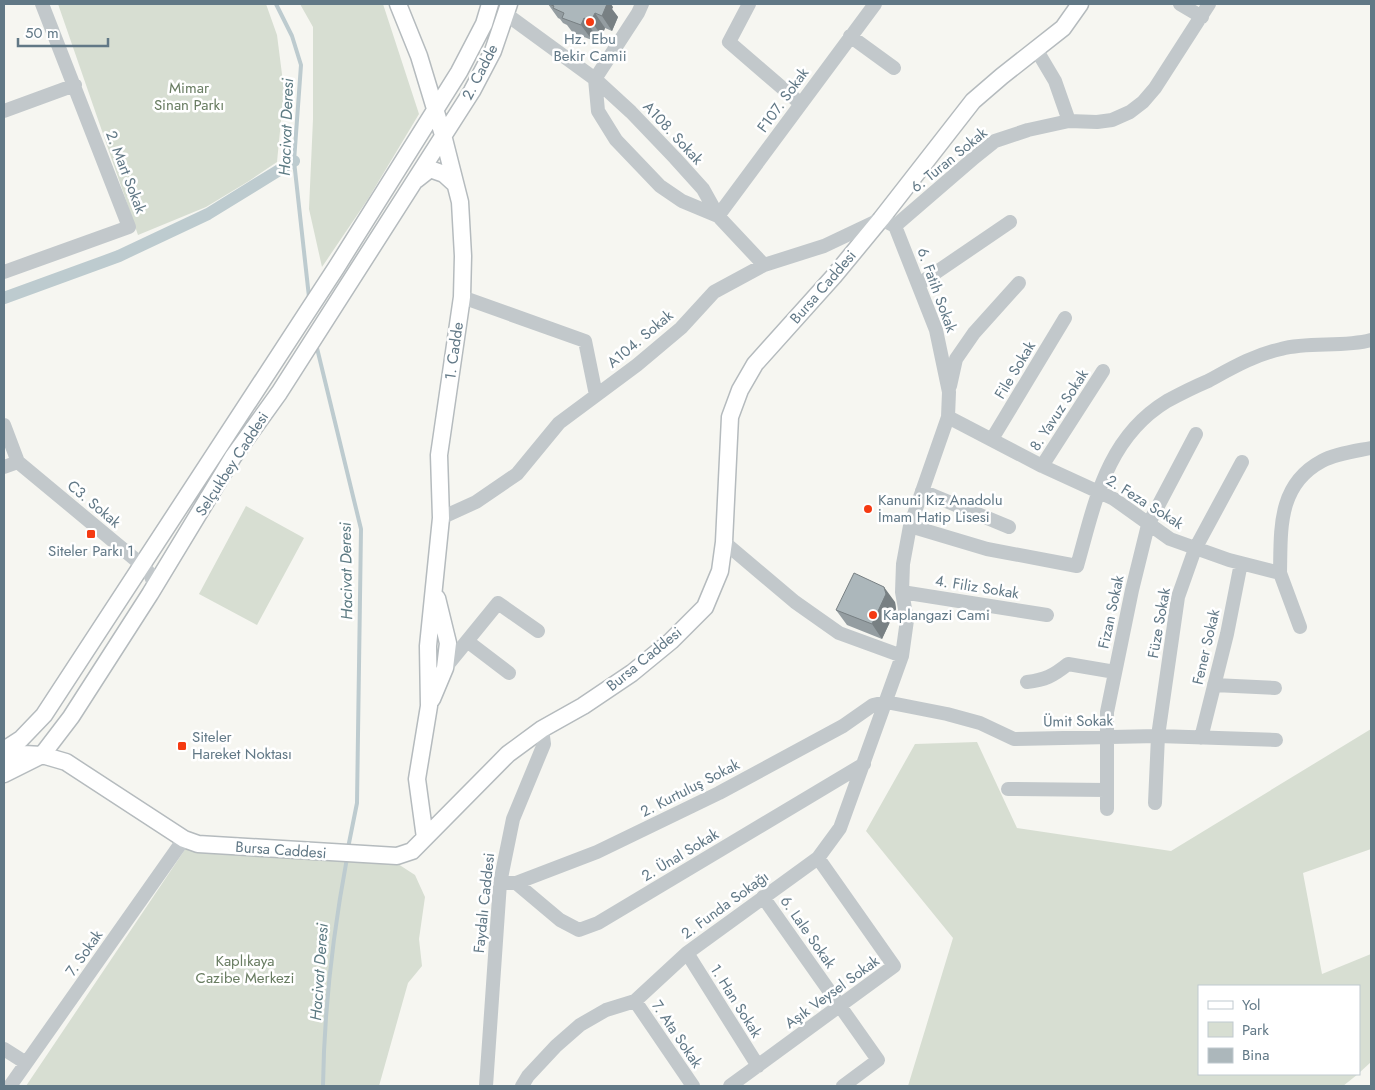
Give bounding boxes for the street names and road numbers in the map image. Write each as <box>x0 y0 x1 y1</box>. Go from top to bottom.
street label: 2. Cadde <box>457 40 504 104</box>
street label: F107. Sokak <box>752 63 814 137</box>
street label: A108. Sokak <box>638 96 708 170</box>
street label: 6. Turan Sokak <box>906 122 992 198</box>
street label: 2. Mart Sokak <box>100 127 152 217</box>
street label: Bursa Caddesi <box>785 245 861 329</box>
street label: 6. Fatih Sokak <box>912 245 963 336</box>
street label: A104. Sokak <box>602 305 678 373</box>
street label: 1. Cadde <box>439 320 469 381</box>
street label: File Sokak <box>989 337 1041 403</box>
street label: 8. Yavuz Sokak <box>1024 364 1094 455</box>
street label: Selçukbey Caddesi <box>190 407 274 521</box>
street label: 2. Feza Sokak <box>1102 469 1188 535</box>
street label: C3. Sokak <box>62 475 126 533</box>
street label: 4. Filiz Sokak <box>933 570 1021 605</box>
street label: Fizan Sokak <box>1092 573 1130 651</box>
street label: Füze Sokak <box>1142 586 1176 660</box>
street label: Fener Sokak <box>1187 607 1225 687</box>
street label: Bursa Caddesi <box>602 622 686 696</box>
street label: Ümit Sokak <box>1043 709 1114 733</box>
street label: 2. Kurtuluş Sokak <box>637 753 744 822</box>
street label: 2. Ünal Sokak <box>637 823 723 887</box>
street label: Bursa Caddesi <box>235 836 327 864</box>
street label: Faydalı Caddesi <box>468 852 500 954</box>
street label: 2. Funda Sokağı <box>677 866 773 944</box>
street label: 6. Lale Sokak <box>775 891 841 973</box>
street label: 7. Sokak <box>60 925 108 981</box>
street label: Aşık Veysel Sokak <box>780 950 884 1034</box>
street label: 1. Han Sokak <box>705 960 768 1042</box>
street label: 7. Ata Sokak <box>646 996 708 1073</box>

